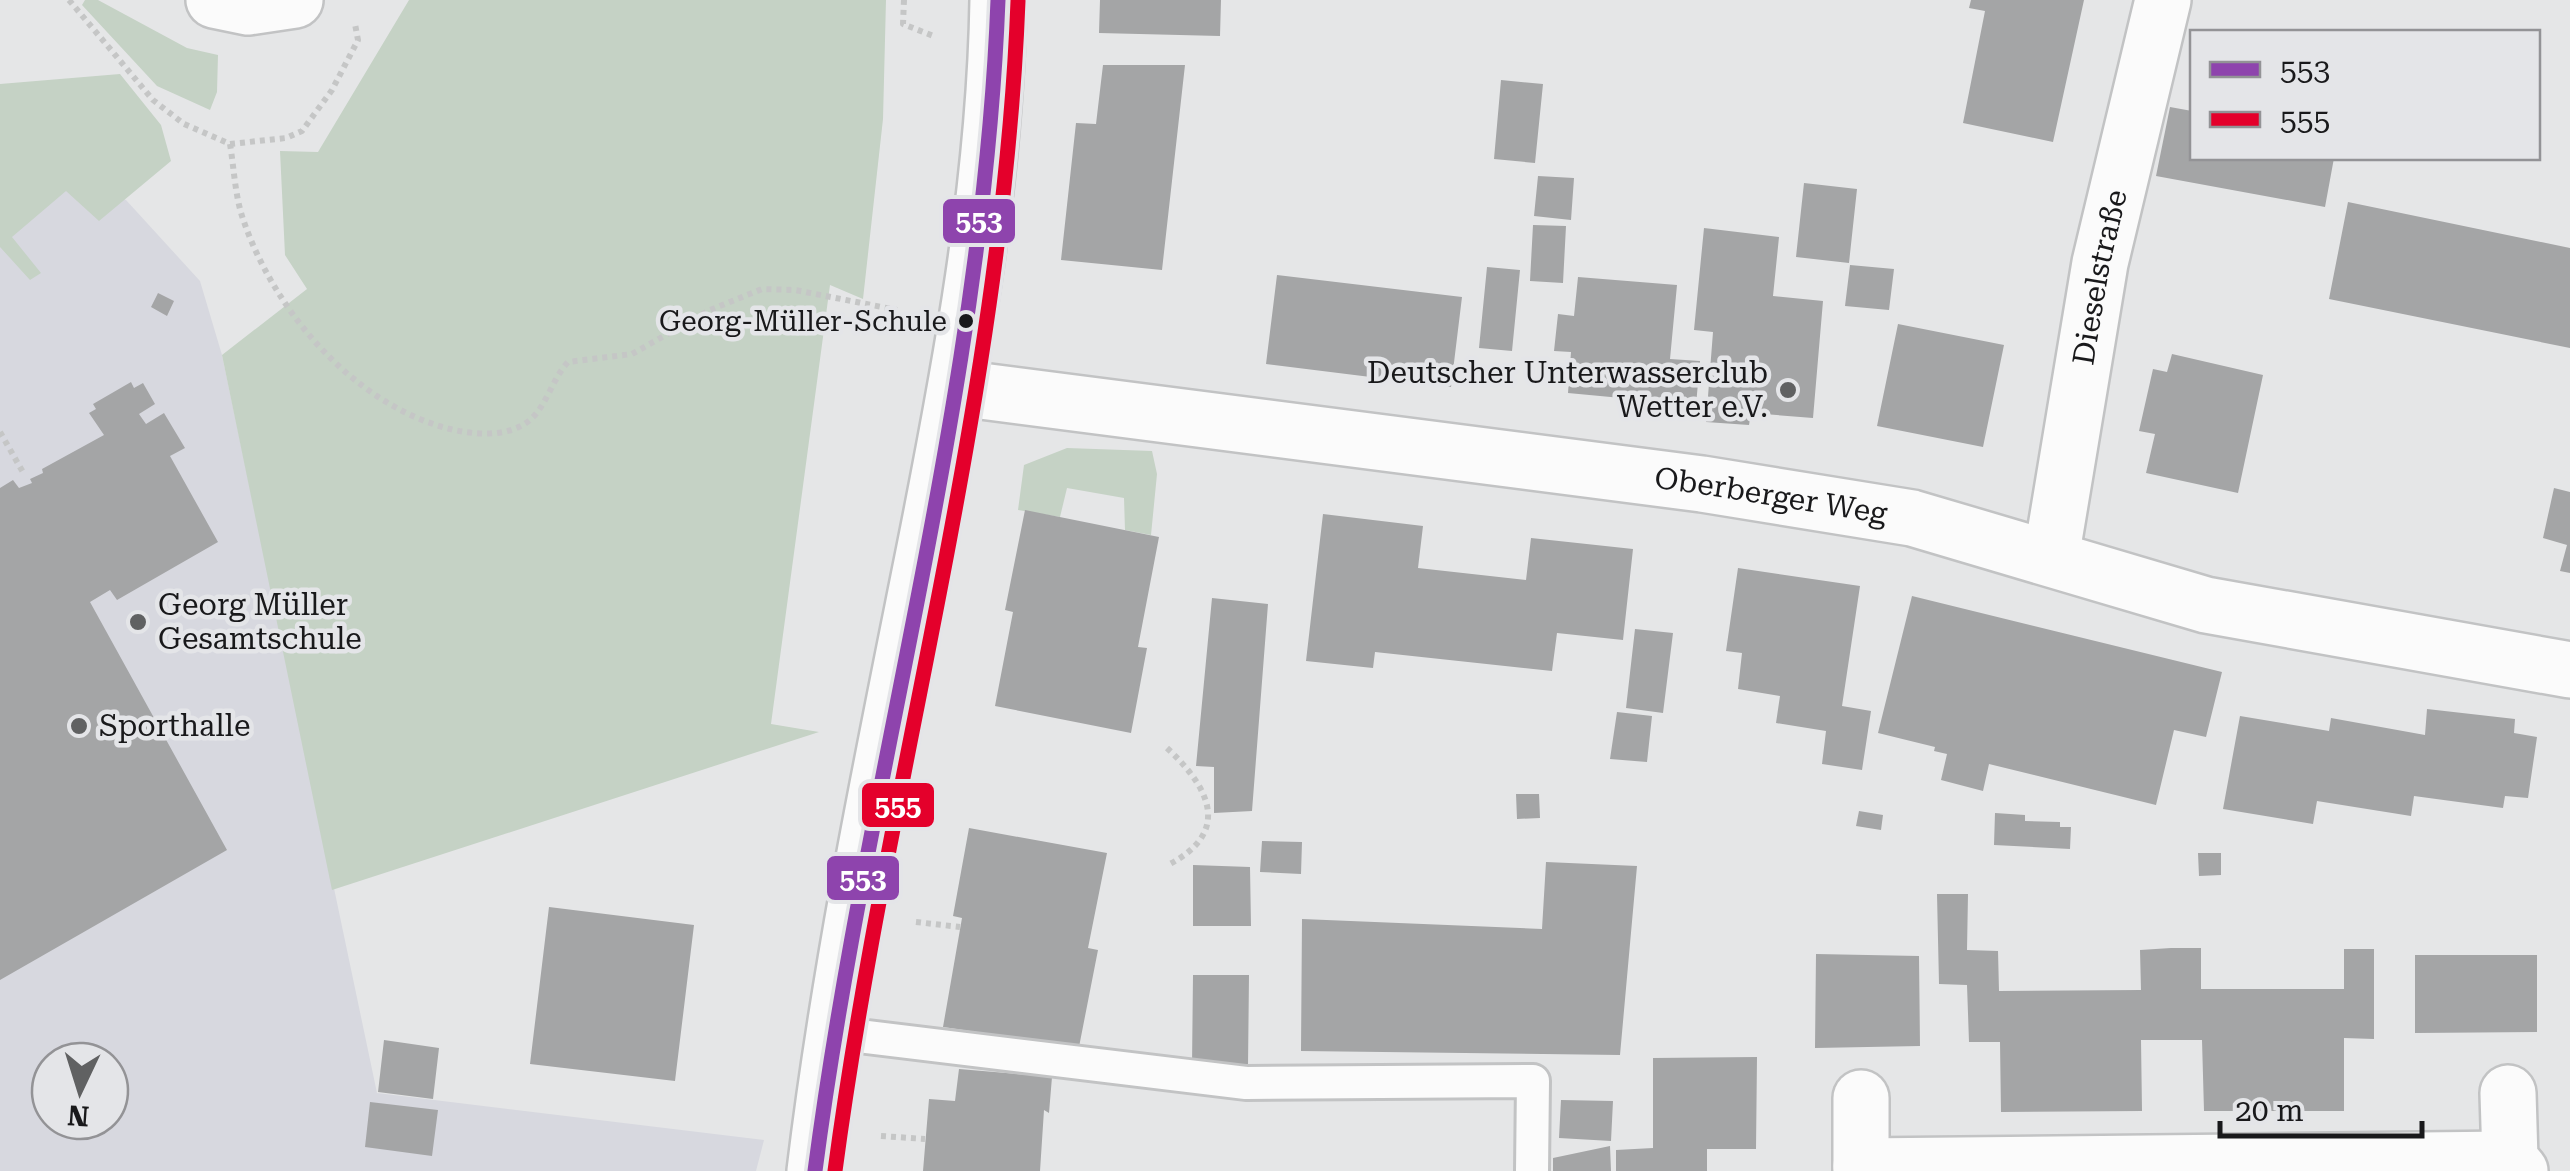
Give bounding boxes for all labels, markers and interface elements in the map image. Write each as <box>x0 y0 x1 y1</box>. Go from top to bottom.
legend <box>2190 30 2540 160</box>
text: 553 <box>2280 52 2330 87</box>
text: 555 <box>2280 102 2330 137</box>
street label: Dieselstraße <box>2065 186 2134 367</box>
line badge: 553 <box>941 197 1017 245</box>
text: 553 <box>955 204 1003 237</box>
place label: Georg-Müller-Schule <box>659 305 947 338</box>
marker: Georg-Müller-Schule <box>956 311 976 331</box>
place label: Deutscher Unterwasserclub Wetter e.V. <box>1367 355 1768 424</box>
marker: Deutscher Unterwasserclub Wetter e.V. <box>1777 379 1799 401</box>
street label: Oberberger Weg <box>1653 460 1890 531</box>
place label: Georg Müller Gesamtschule <box>158 587 362 656</box>
marker: Georg Müller Gesamtschule <box>127 611 149 633</box>
place label: Sporthalle <box>99 708 250 743</box>
marker: Sporthalle <box>68 715 90 737</box>
line badge: 555 <box>860 781 936 829</box>
text: 555 <box>874 789 922 822</box>
line badge: 553 <box>825 854 901 902</box>
text: 553 <box>839 862 887 895</box>
north arrow <box>30 1041 130 1141</box>
scale bar <box>2220 1076 2422 1138</box>
text: 20 m <box>2235 1093 2304 1128</box>
text: N <box>66 1098 90 1133</box>

